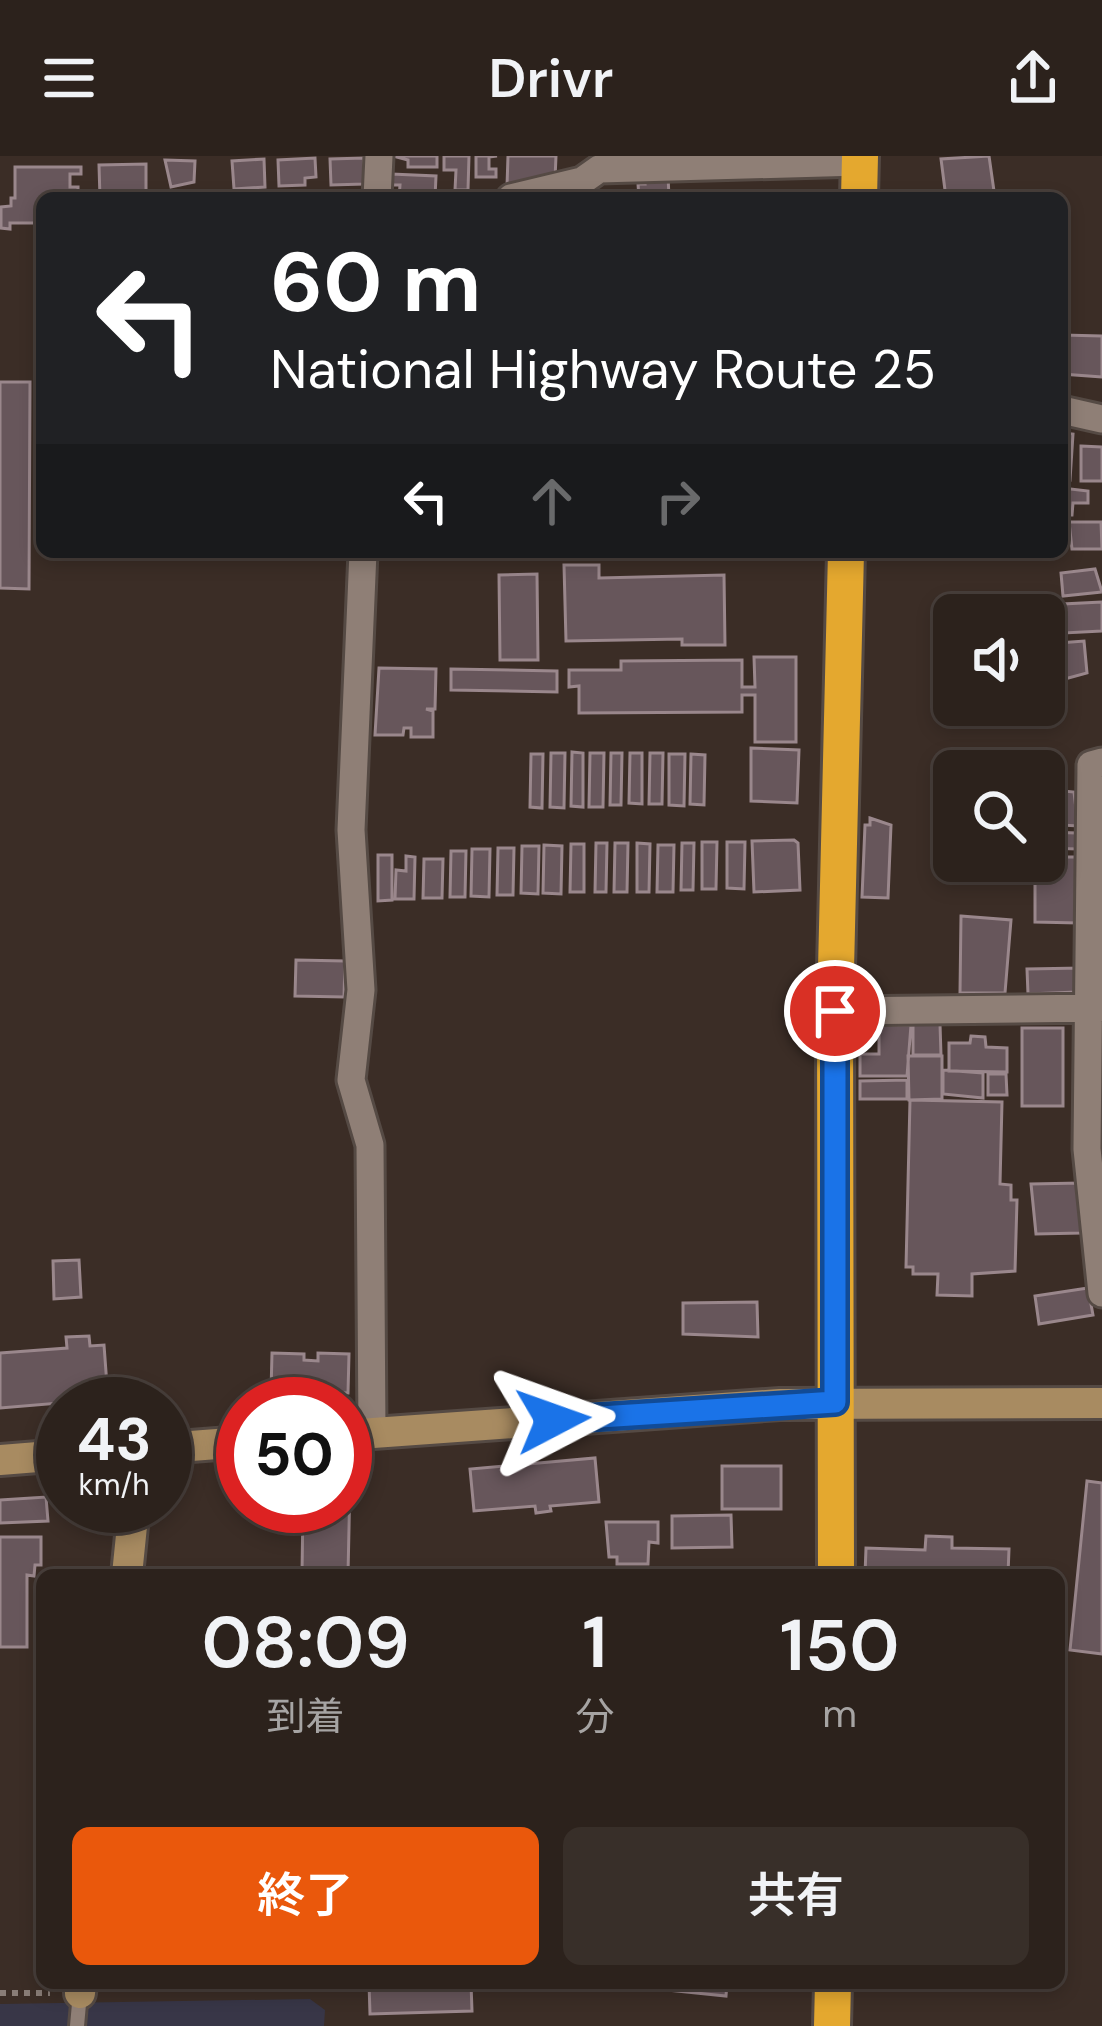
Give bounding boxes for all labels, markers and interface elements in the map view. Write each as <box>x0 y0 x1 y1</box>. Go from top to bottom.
text: Drivr <box>489 43 613 114</box>
icon: menu <box>36 45 102 111</box>
icon: share <box>1000 45 1066 111</box>
text: 60 m <box>270 228 481 337</box>
icon: left <box>72 240 228 396</box>
text: National Highway Route 25 <box>270 334 936 405</box>
icon: left <box>393 468 459 534</box>
icon: ahead <box>519 468 585 534</box>
icon: right <box>645 468 711 534</box>
map controls <box>933 594 1065 882</box>
button: sound <box>933 594 1065 726</box>
button: search <box>933 750 1065 882</box>
pin <box>784 960 886 1062</box>
icon: arrive <box>802 978 868 1044</box>
position arrow <box>490 1357 616 1483</box>
speed limit sign: 50 <box>216 1377 372 1533</box>
text: 43 <box>76 1400 152 1479</box>
text: km/h <box>79 1465 149 1504</box>
text: 08:09 <box>201 1596 410 1689</box>
text: 1 <box>582 1596 607 1689</box>
text: 150 <box>780 1599 900 1692</box>
text: m <box>822 1688 857 1739</box>
text: 到着 <box>267 1691 345 1742</box>
text: 分 <box>575 1691 614 1742</box>
button: 終了 <box>72 1827 539 1965</box>
button: 共有 <box>563 1827 1029 1965</box>

